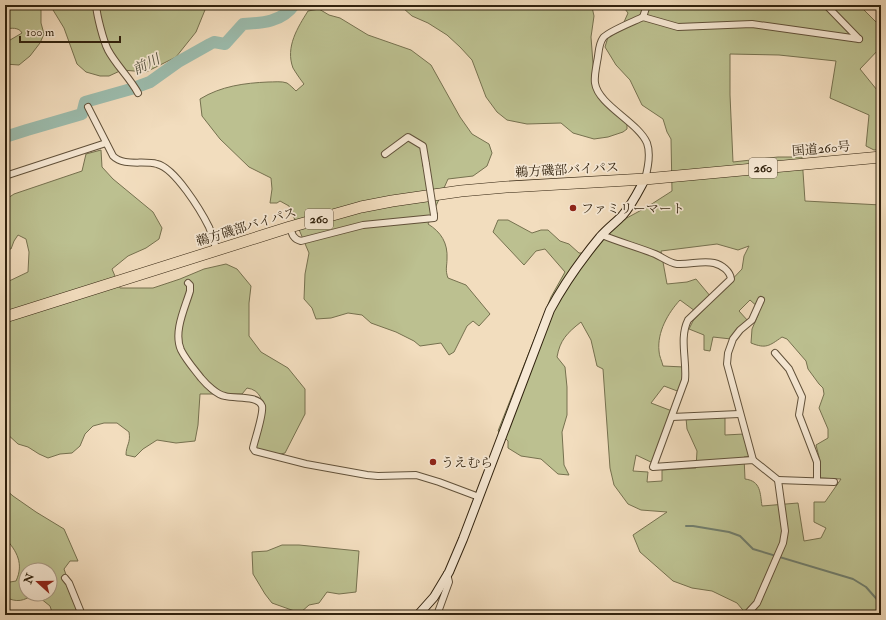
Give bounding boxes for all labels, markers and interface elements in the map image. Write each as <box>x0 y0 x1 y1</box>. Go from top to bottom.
scale bar <box>20 18 120 44</box>
text: 100 m <box>26 25 55 40</box>
water label: 前川 <box>130 50 164 78</box>
street label: 国道260号 <box>791 138 851 160</box>
road number: 260 <box>749 158 777 178</box>
street label: 鵜方磯部バイパス <box>515 159 619 181</box>
place label: ファミリーマート <box>581 201 685 217</box>
marker: ファミリーマート <box>568 203 578 213</box>
street label: 鵜方磯部バイパス <box>194 204 298 250</box>
road number: 260 <box>305 209 333 229</box>
place label: うえむら <box>441 455 493 471</box>
marker: うえむら <box>428 457 438 467</box>
north arrow <box>18 562 58 602</box>
text: N <box>21 571 37 586</box>

